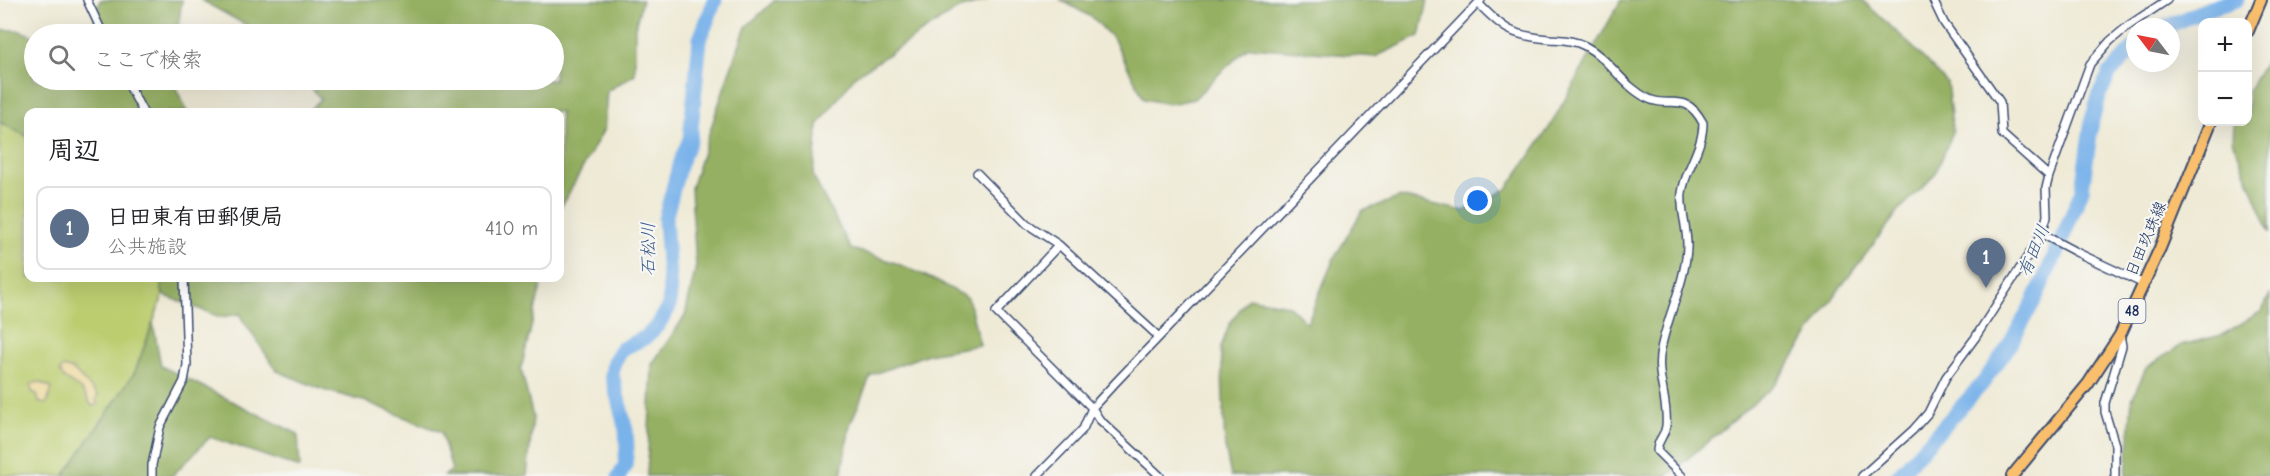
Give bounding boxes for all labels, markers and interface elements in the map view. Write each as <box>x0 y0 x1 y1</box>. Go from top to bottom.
north arrow <box>2126 18 2180 72</box>
map controls <box>2198 18 2252 126</box>
button: + <box>2198 18 2252 72</box>
search box <box>24 24 564 90</box>
icon: search <box>45 41 78 74</box>
text: ここで検索 <box>93 47 203 73</box>
button: − <box>2198 72 2252 126</box>
text: 周辺 <box>48 136 100 166</box>
your location <box>1463 186 1492 215</box>
street label: 日田玖珠線 <box>2122 199 2170 279</box>
text: 日田東有田郵便局 <box>107 204 283 230</box>
text: 1 <box>66 217 73 240</box>
text: 410 m <box>485 217 538 240</box>
water label: 石松川 <box>638 222 659 276</box>
water label: 有田川 <box>2014 222 2054 280</box>
text: 公共施設 <box>107 235 187 258</box>
pin: 1 <box>1966 238 2006 288</box>
road number: 48 <box>2118 299 2146 323</box>

